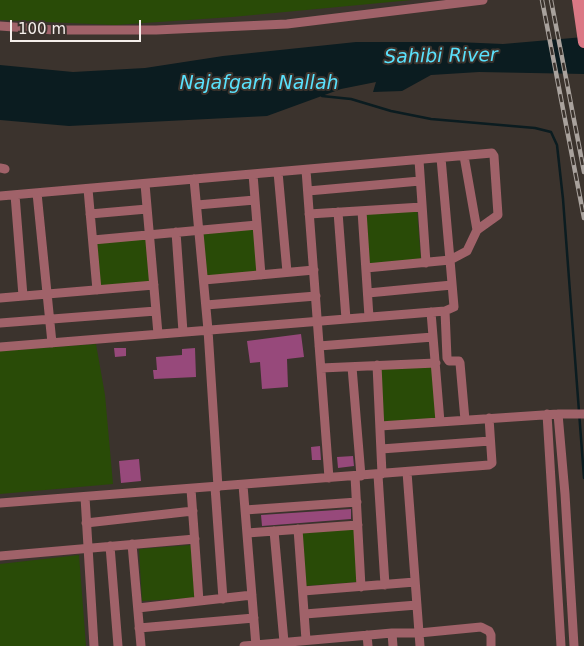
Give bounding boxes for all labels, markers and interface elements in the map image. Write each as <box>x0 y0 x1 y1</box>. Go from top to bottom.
scale bar <box>12 10 144 42</box>
text: 100 m <box>18 20 66 38</box>
water label: Sahibi River <box>384 45 498 69</box>
water label: Najafgarh Nallah <box>179 73 339 95</box>

